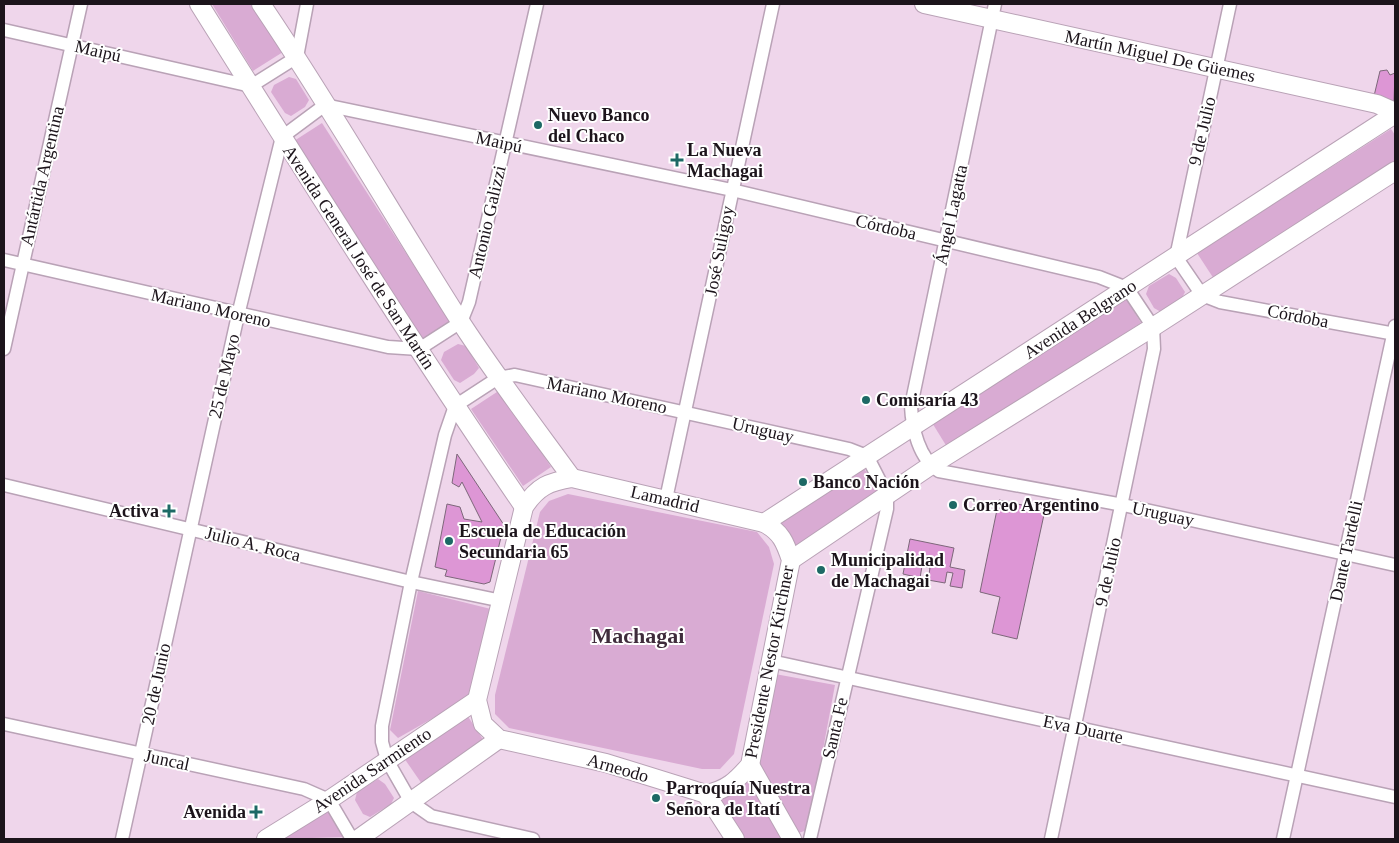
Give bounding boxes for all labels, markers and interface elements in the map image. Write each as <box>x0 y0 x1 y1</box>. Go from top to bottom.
street label: Martín Miguel De Güemes <box>1063 26 1257 86</box>
street label: Maipú <box>73 36 123 66</box>
street label: 9 de Julio <box>1184 95 1220 167</box>
street label: Antártida Argentina <box>16 104 68 248</box>
place label: Nuevo Banco del Chaco <box>548 105 650 146</box>
marker: Nuevo Banco del Chaco <box>532 119 544 131</box>
street label: Maipú <box>474 127 524 157</box>
place label: La Nueva Machagai <box>687 140 763 181</box>
street label: Avenida General José de San Martín <box>279 141 439 373</box>
marker: La Nueva Machagai <box>671 154 683 166</box>
street label: Antonio Galizzi <box>464 163 510 281</box>
street label: Ángel Lagatta <box>930 163 971 267</box>
street label: José Suligoy <box>700 204 738 298</box>
street label: Córdoba <box>854 210 918 244</box>
street label: Avenida Belgrano <box>1020 275 1140 363</box>
street label: Mariano Moreno <box>149 284 273 332</box>
street label: Córdoba <box>1266 300 1330 332</box>
street label: 25 de Mayo <box>205 332 243 420</box>
street label: Mariano Moreno <box>545 372 669 418</box>
place label: Comisaría 43 <box>876 390 979 410</box>
marker: Comisaría 43 <box>860 394 872 406</box>
street label: Uruguay <box>730 413 796 447</box>
place label: Banco Nación <box>813 472 920 492</box>
marker: Banco Nación <box>797 476 809 488</box>
street label: Lamadrid <box>629 481 701 517</box>
place label: Correo Argentino <box>963 495 1099 515</box>
street label: Uruguay <box>1130 498 1196 530</box>
marker: Correo Argentino <box>947 499 959 511</box>
street label: Dante Tardelli <box>1326 499 1366 603</box>
place label: Activa <box>109 501 159 521</box>
marker: Activa <box>163 505 175 517</box>
place label: Escuela de Educación Secundaria 65 <box>459 521 626 562</box>
street label: Julio A. Roca <box>203 523 303 565</box>
marker: Escuela de Educación Secundaria 65 <box>443 535 455 547</box>
street label: 9 de Julio <box>1091 536 1125 608</box>
place label: Municipalidad de Machagai <box>831 550 944 591</box>
street label: Presidente Nestor Kirchner <box>740 564 798 760</box>
marker: Municipalidad de Machagai <box>815 564 827 576</box>
district label: Machagai <box>592 623 684 648</box>
street label: 20 de Junio <box>138 641 174 727</box>
street label: Santa Fe <box>818 695 852 761</box>
street label: Eva Duarte <box>1041 711 1125 747</box>
street label: Avenida Sarmiento <box>309 723 435 817</box>
street label: Juncal <box>142 745 192 775</box>
street label: Arneodo <box>585 750 651 786</box>
place label: Parroquía Nuestra Señora de Itatí <box>666 778 810 819</box>
marker: Parroquía Nuestra Señora de Itatí <box>650 792 662 804</box>
place label: Avenida <box>183 802 246 822</box>
marker: Avenida <box>250 806 262 818</box>

